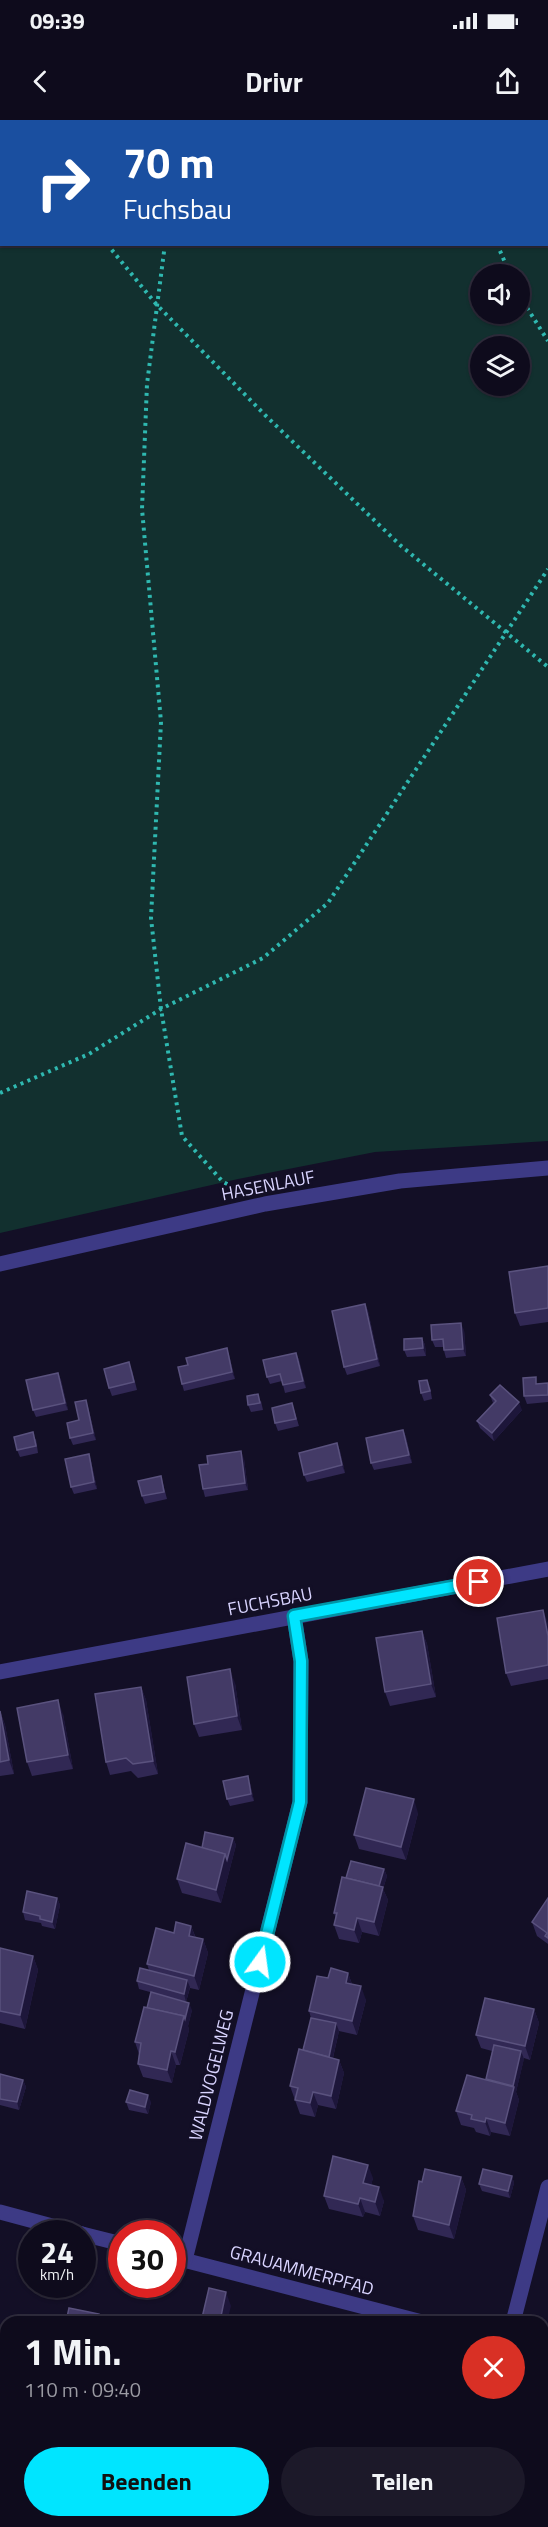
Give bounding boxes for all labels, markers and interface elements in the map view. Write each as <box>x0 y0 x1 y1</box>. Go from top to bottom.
text: 09:39 <box>30 4 85 38</box>
text: Drivr <box>245 61 303 102</box>
icon: back <box>24 65 57 98</box>
icon: share <box>491 65 524 98</box>
text: 70 m <box>123 130 215 194</box>
icon: right <box>24 144 102 222</box>
text: Fuchsbau <box>123 188 232 229</box>
map controls <box>470 264 530 396</box>
button: sound <box>470 264 530 324</box>
button: layers <box>470 336 530 396</box>
street label: HASENLAUF <box>219 1163 317 1207</box>
pin <box>453 1556 504 1607</box>
icon: arrive <box>462 1565 495 1598</box>
street label: FUCHSBAU <box>225 1580 315 1622</box>
position arrow <box>228 1930 292 1994</box>
street label: WALDVOGELWEG <box>182 2007 240 2143</box>
speed limit sign: 30 <box>108 2220 186 2298</box>
text: 24 <box>40 2229 74 2275</box>
street label: GRAUAMMERPFAD <box>227 2238 377 2302</box>
text: km/h <box>40 2263 74 2286</box>
text: 1 Min. <box>24 2324 121 2379</box>
button: close <box>462 2336 525 2399</box>
text: 110 m · 09:40 <box>24 2374 141 2405</box>
button: Beenden <box>24 2447 269 2516</box>
button: Teilen <box>281 2447 525 2516</box>

